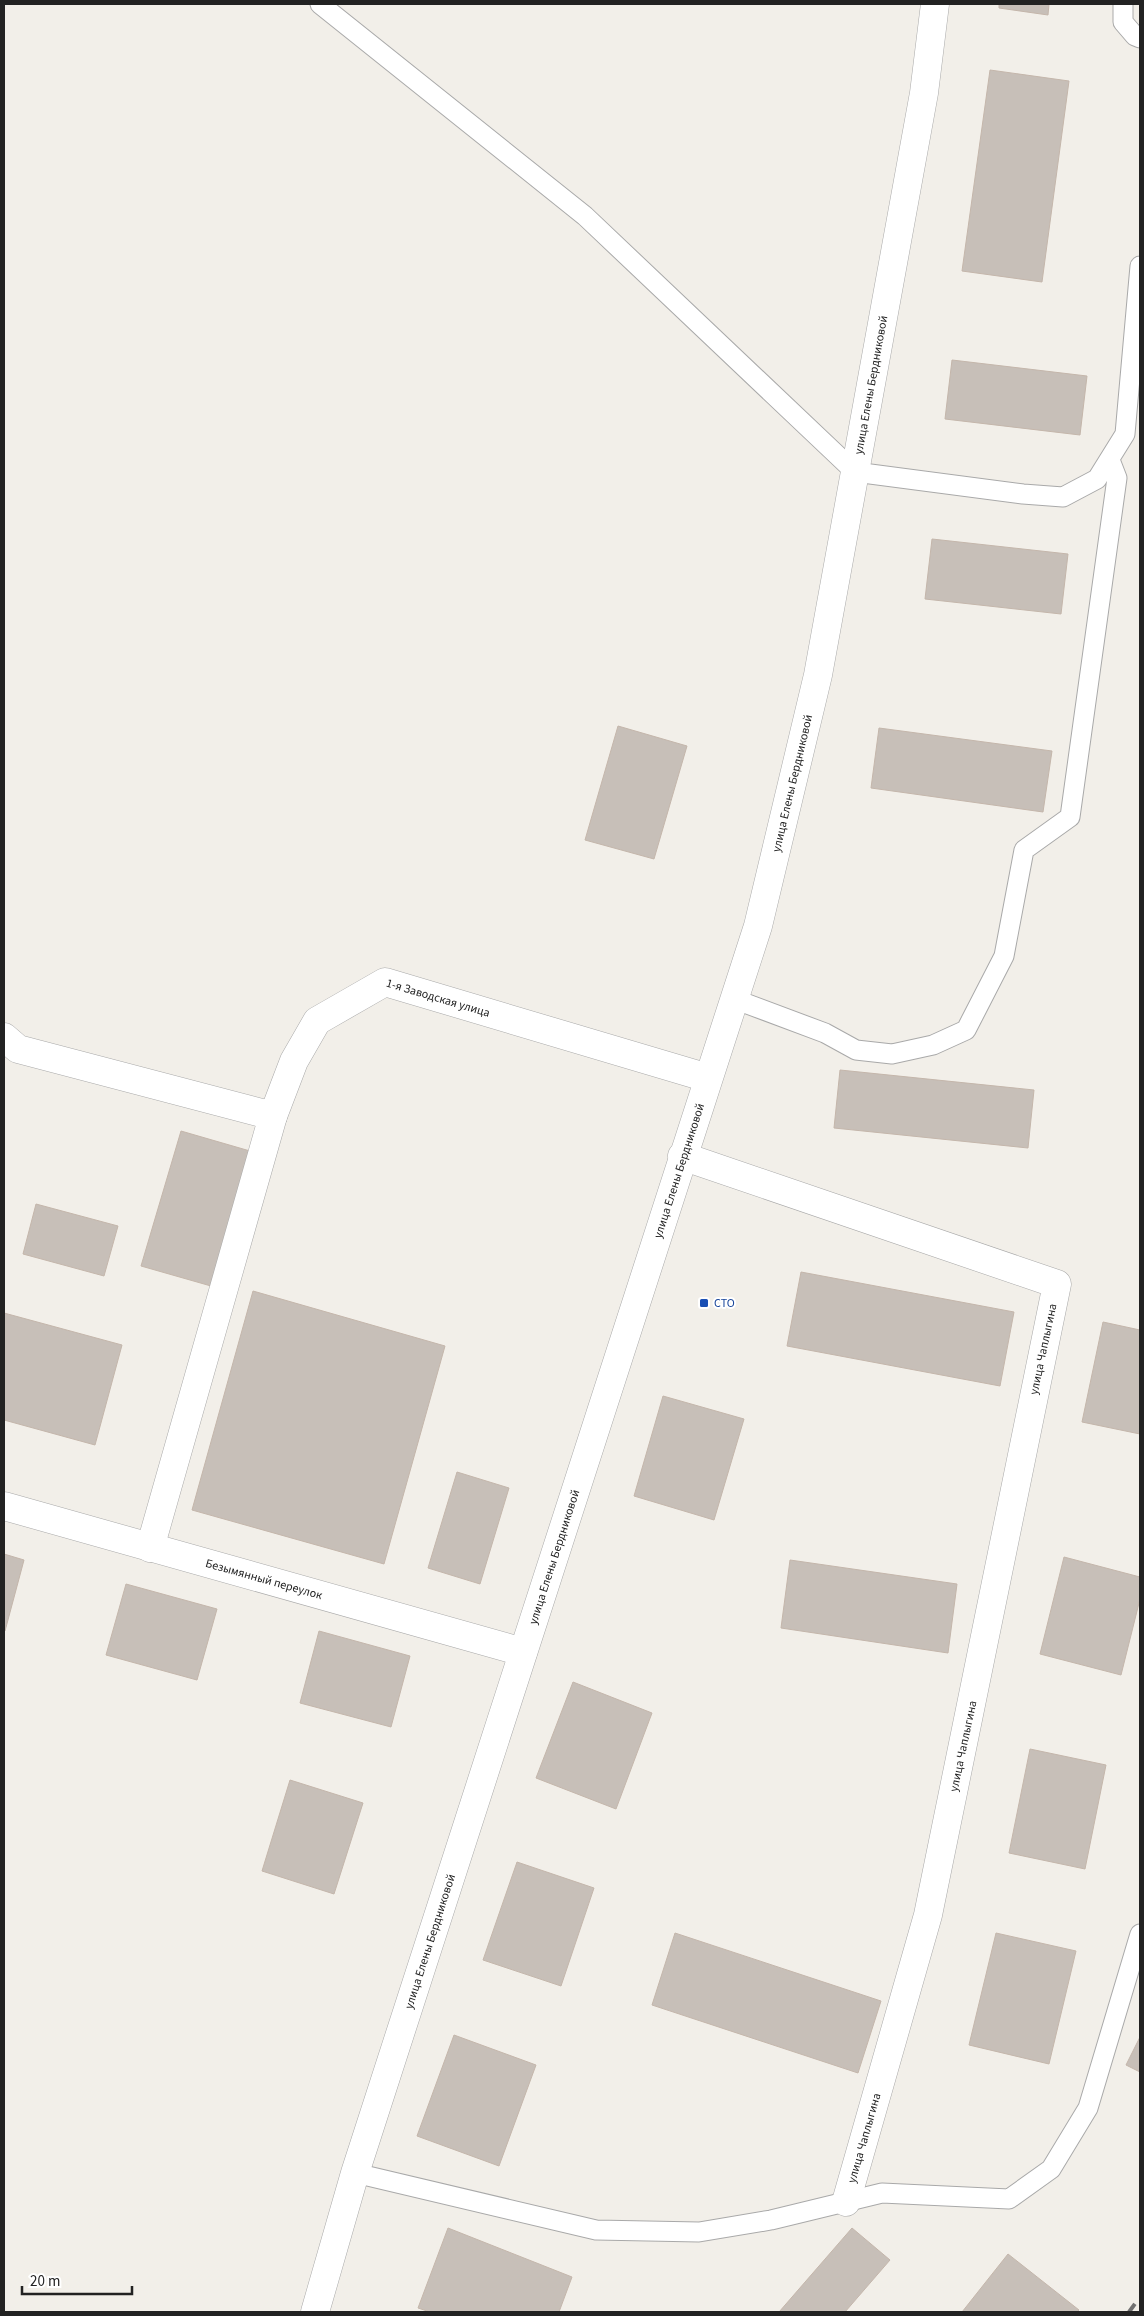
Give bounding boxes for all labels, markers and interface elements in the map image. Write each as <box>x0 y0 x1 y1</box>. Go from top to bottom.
street label: улица Елены Бердниковой <box>850 314 892 456</box>
street label: улица Елены Бердниковой <box>768 713 817 854</box>
street label: 1-я Заводская улица <box>384 975 492 1022</box>
street label: улица Елены Бердниковой <box>650 1101 709 1241</box>
place label: СТО <box>714 1295 735 1312</box>
marker: СТО <box>698 1297 710 1309</box>
street label: улица Чаплыгина <box>1026 1302 1061 1396</box>
street label: улица Елены Бердниковой <box>525 1487 584 1627</box>
street label: Безымянный переулок <box>203 1555 324 1604</box>
street label: улица Чаплыгина <box>946 1699 981 1793</box>
street label: улица Елены Бердниковой <box>401 1872 460 2011</box>
street label: улица Чаплыгина <box>844 2091 885 2185</box>
scale bar <box>22 2264 132 2296</box>
text: 20 m <box>30 2271 60 2292</box>

